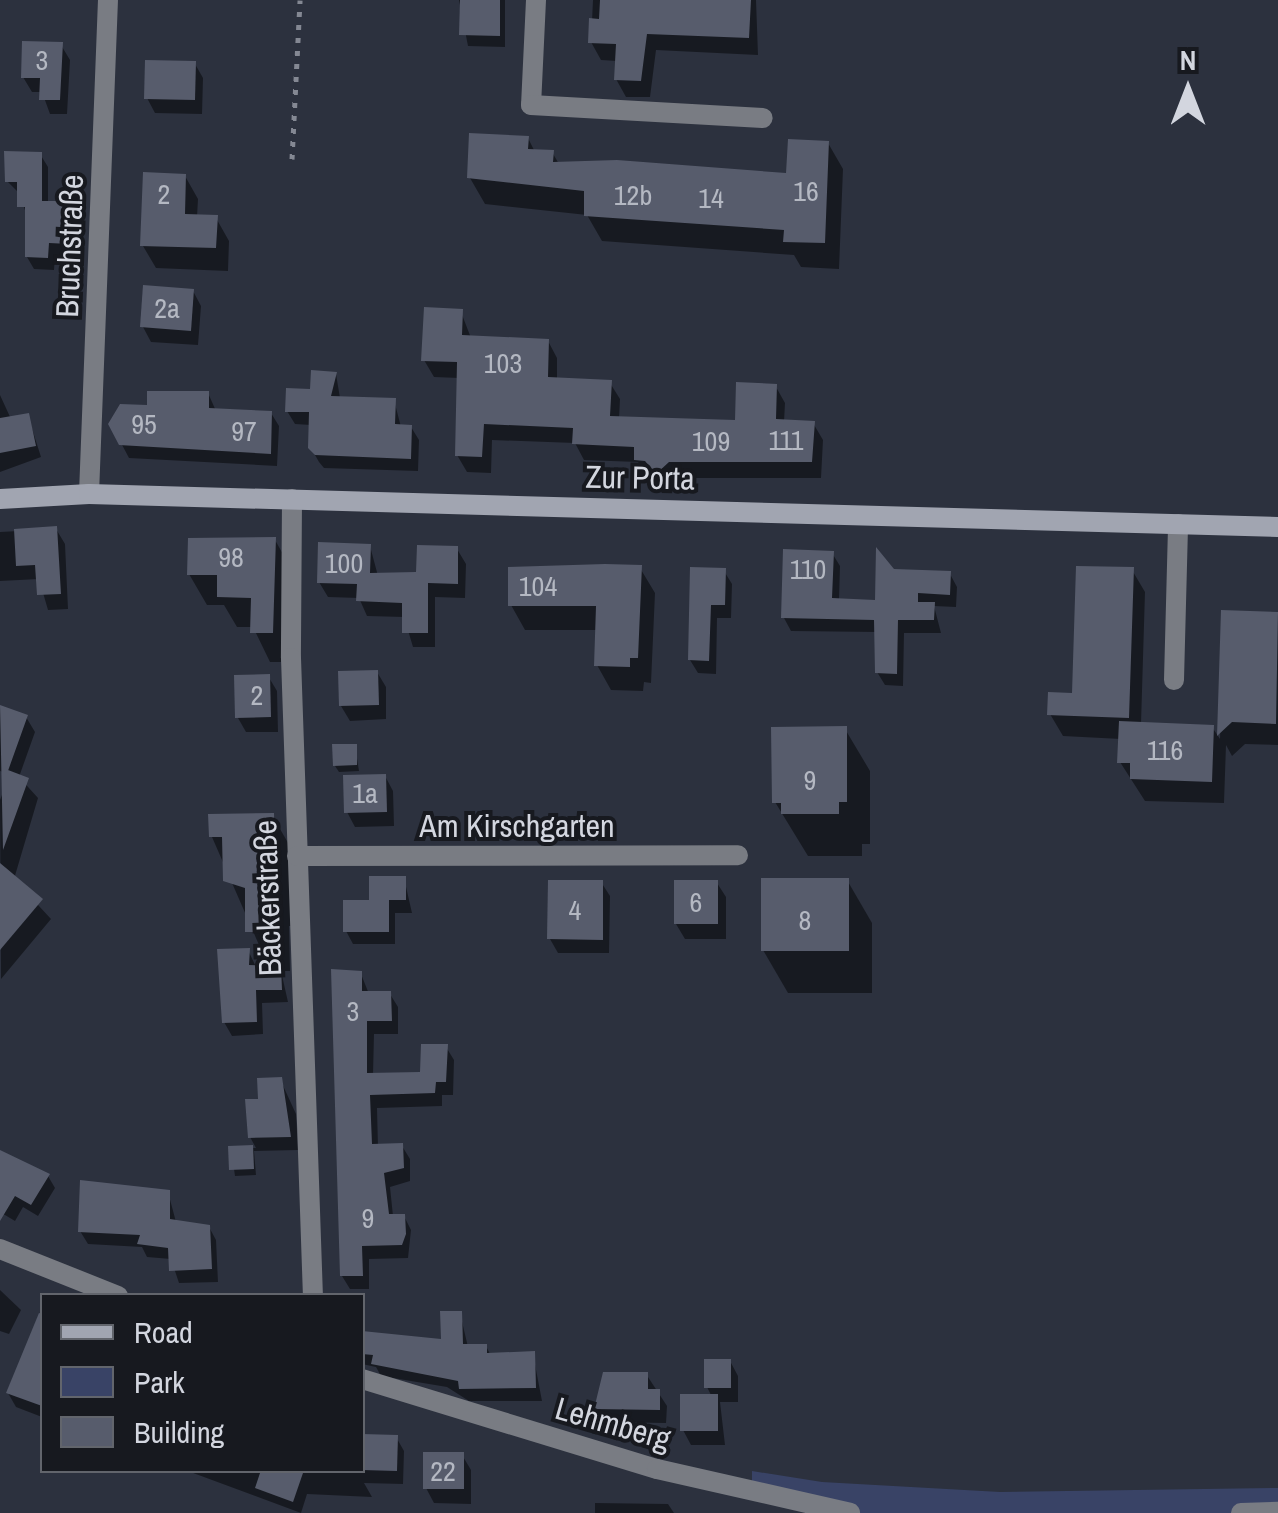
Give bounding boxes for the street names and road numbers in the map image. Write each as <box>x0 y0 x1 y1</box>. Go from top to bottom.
street label: Bruchstraße <box>48 174 92 318</box>
street label: Zur Porta <box>585 458 695 498</box>
street label: Am Kirschgarten <box>419 807 615 845</box>
street label: Bäckerstraße <box>246 819 290 977</box>
street label: Lehmberg <box>551 1389 675 1459</box>

